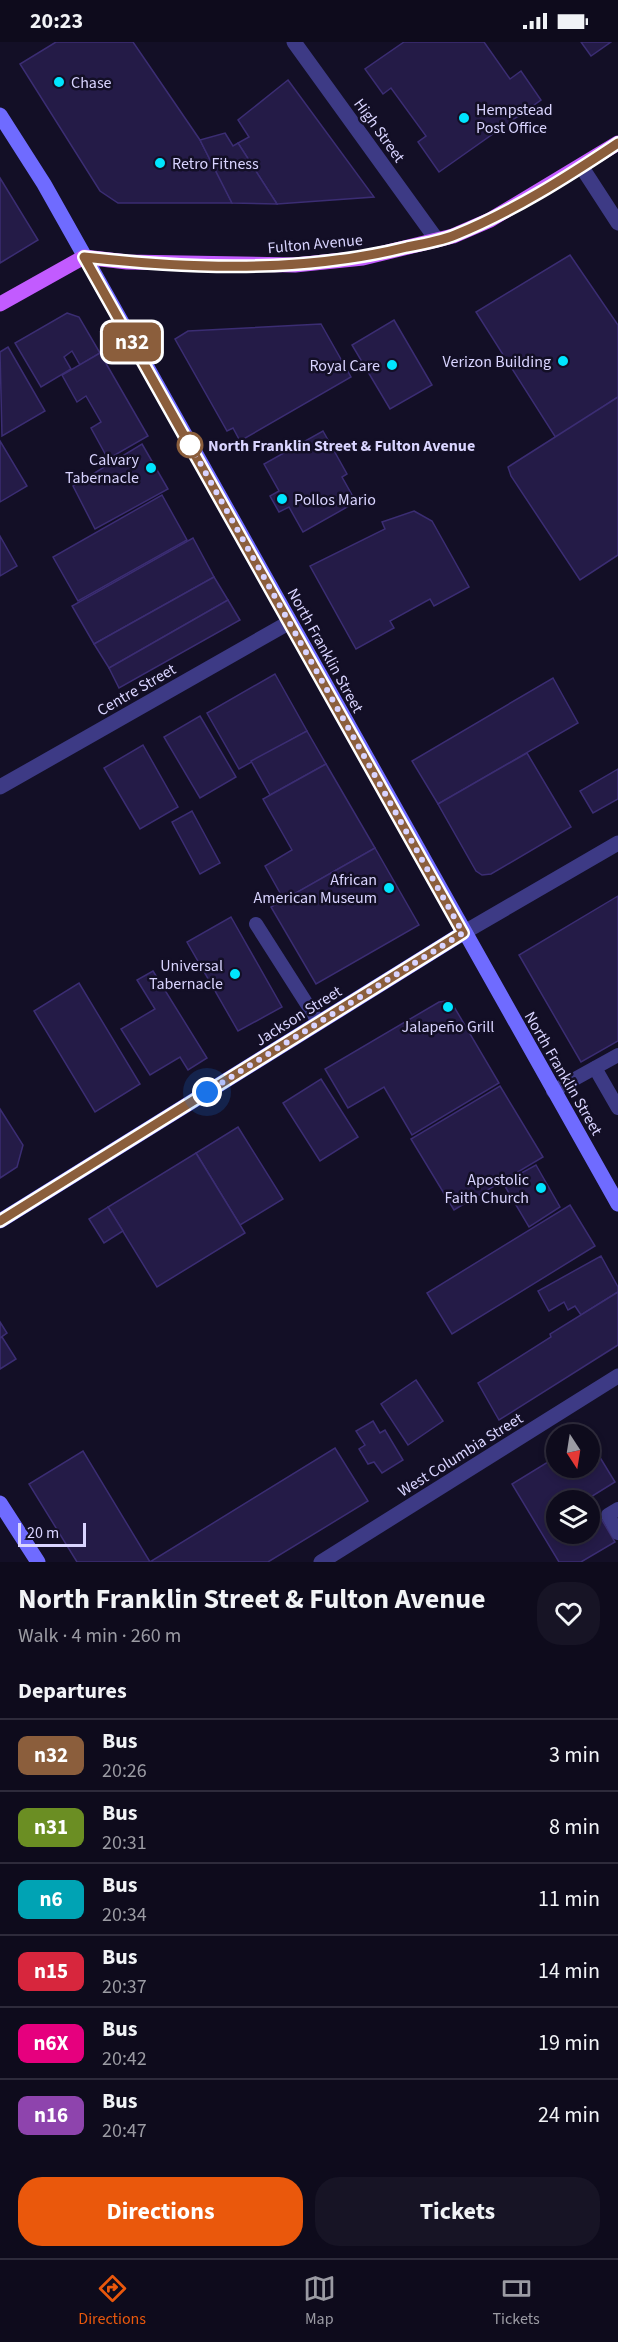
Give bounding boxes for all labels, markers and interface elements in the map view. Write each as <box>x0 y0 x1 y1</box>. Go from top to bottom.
text: 20:23 <box>30 5 83 37</box>
place label: Chase <box>71 72 112 94</box>
marker: Chase <box>52 75 66 89</box>
street label: High Street <box>348 94 410 168</box>
place label: Hempstead Post Office <box>476 99 553 139</box>
marker: Hempstead Post Office <box>457 111 471 125</box>
place label: Retro Fitness <box>172 153 259 175</box>
marker: Retro Fitness <box>153 156 167 170</box>
street label: Fulton Avenue <box>267 229 364 259</box>
line badge: n32 <box>98 322 166 362</box>
text: n32 <box>115 327 149 357</box>
place label: Verizon Building <box>443 351 551 373</box>
marker: Verizon Building <box>556 354 570 368</box>
place label: Royal Care <box>309 355 380 377</box>
marker: Royal Care <box>385 358 399 372</box>
marker: North Franklin Street & Fulton Avenue <box>177 432 203 458</box>
place label: North Franklin Street & Fulton Avenue <box>208 435 475 457</box>
place label: Calvary Tabernacle <box>65 449 140 489</box>
marker: Calvary Tabernacle <box>144 461 158 475</box>
place label: Pollos Mario <box>294 489 376 511</box>
marker: Pollos Mario <box>275 492 289 506</box>
street label: North Franklin Street <box>282 584 369 717</box>
street label: Centre Street <box>93 658 181 721</box>
place label: African American Museum <box>254 869 377 909</box>
marker: African American Museum <box>382 881 396 895</box>
place label: Universal Tabernacle <box>149 955 223 995</box>
marker: Universal Tabernacle <box>228 967 242 981</box>
street label: Jackson Street <box>251 980 347 1051</box>
marker: Jalapeño Grill <box>441 1000 455 1014</box>
street label: North Franklin Street <box>519 1008 608 1140</box>
place label: Jalapeño Grill <box>402 1016 494 1038</box>
your location <box>192 1077 222 1107</box>
place label: Apostolic Faith Church <box>444 1169 529 1209</box>
marker: Apostolic Faith Church <box>534 1181 548 1195</box>
street label: West Columbia Street <box>394 1407 528 1502</box>
north arrow <box>546 1424 600 1478</box>
map controls <box>546 1424 600 1544</box>
button: layers <box>546 1490 600 1544</box>
scale bar <box>18 1520 86 1548</box>
text: 20 m <box>27 1522 59 1544</box>
text: North Franklin Street & Fulton Avenue <box>18 1579 486 1619</box>
button: heart <box>537 1582 600 1645</box>
text: Walk · 4 min · 260 m <box>18 1622 181 1650</box>
text: Departures <box>18 1675 127 1707</box>
text: Bus <box>102 1725 138 1757</box>
text: 3 min <box>549 1739 600 1771</box>
text: n32 <box>34 1740 68 1770</box>
text: 20:26 <box>102 1757 147 1785</box>
text: Bus <box>102 1797 138 1829</box>
text: 8 min <box>549 1811 600 1843</box>
text: n31 <box>34 1812 68 1842</box>
text: 20:31 <box>102 1829 147 1857</box>
text: Bus <box>102 1869 138 1901</box>
text: 11 min <box>538 1883 600 1915</box>
text: n6 <box>39 1884 63 1914</box>
text: 20:34 <box>102 1901 147 1929</box>
text: Bus <box>102 1941 138 1973</box>
text: 14 min <box>538 1955 600 1987</box>
text: n15 <box>34 1956 68 1986</box>
text: 20:37 <box>102 1973 147 2001</box>
text: Bus <box>102 2013 138 2045</box>
text: 19 min <box>538 2027 600 2059</box>
text: n6X <box>33 2028 69 2058</box>
text: 20:42 <box>102 2045 147 2073</box>
text: Bus <box>102 2085 138 2117</box>
text: 24 min <box>538 2099 600 2131</box>
text: n16 <box>34 2100 68 2130</box>
text: 20:47 <box>102 2117 147 2145</box>
button: Directions <box>18 2177 303 2246</box>
button: Tickets <box>315 2177 600 2246</box>
tab: Directions <box>78 2272 146 2330</box>
tab: Map <box>303 2272 336 2330</box>
tab: Tickets <box>492 2272 540 2330</box>

